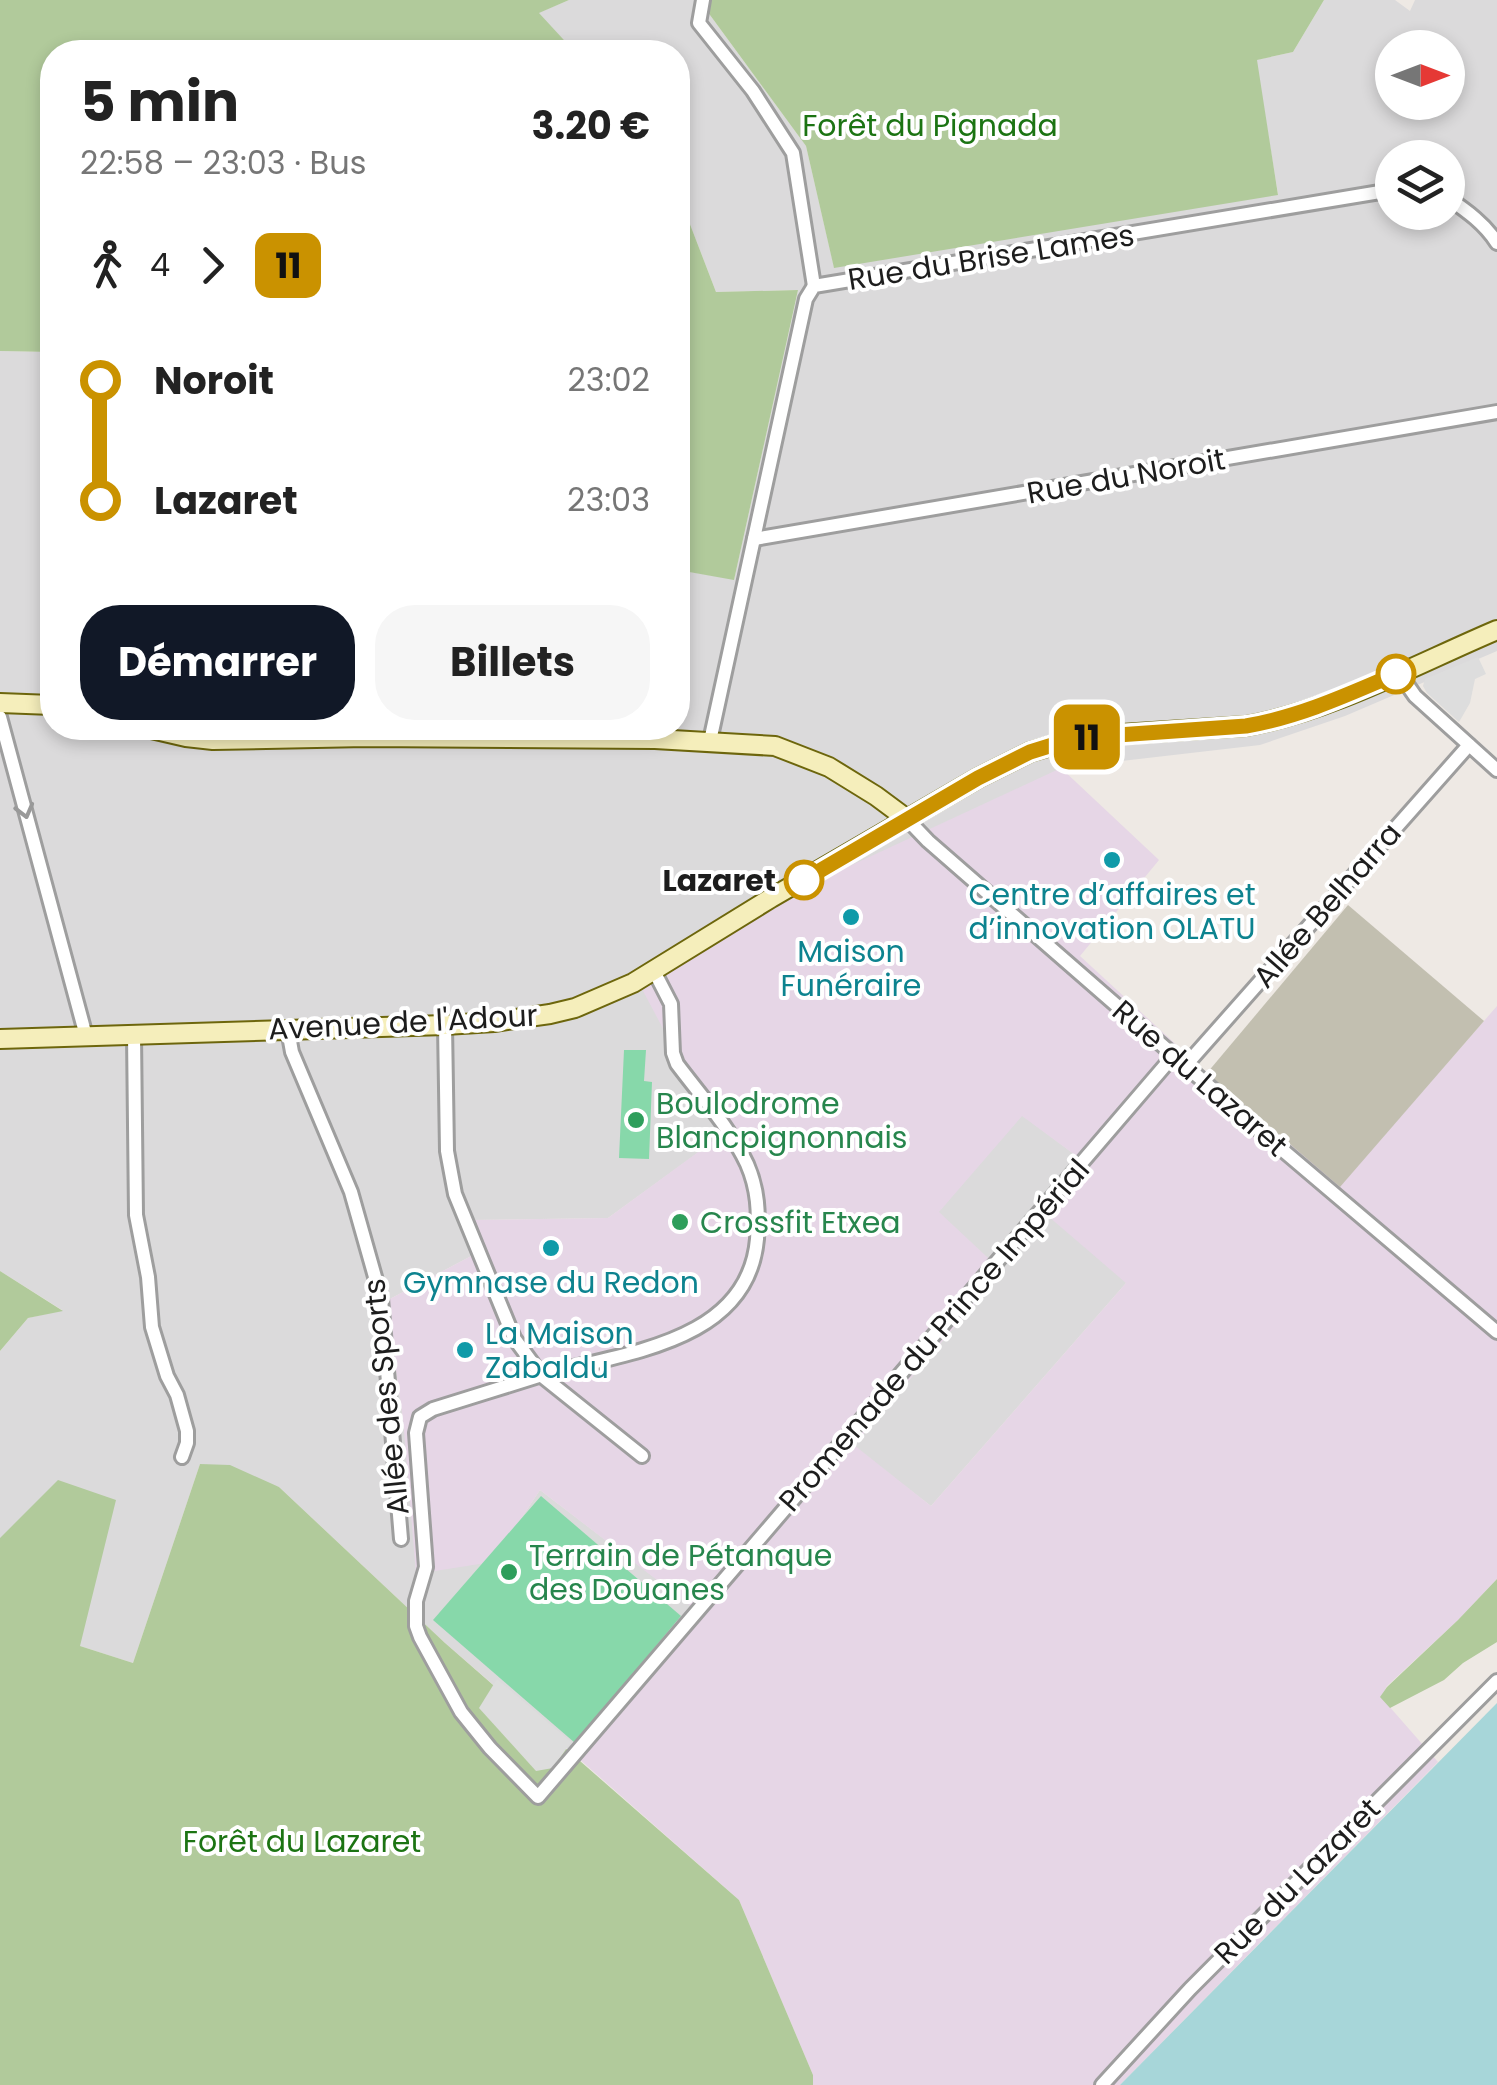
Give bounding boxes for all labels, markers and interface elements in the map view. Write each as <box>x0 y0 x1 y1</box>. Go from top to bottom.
north arrow <box>1375 30 1465 120</box>
map controls <box>1375 30 1465 230</box>
text: 5 min <box>80 63 239 140</box>
text: 3.20 € <box>532 99 650 152</box>
park label: Forêt du Pignada <box>802 104 1058 147</box>
text: 22:58 – 23:03 · Bus <box>80 140 366 185</box>
button: layers <box>1375 140 1465 230</box>
street label: Rue du Brise Lames <box>845 213 1137 301</box>
icon: walk <box>80 238 135 293</box>
icon: forward <box>185 238 240 293</box>
text: 11 <box>275 241 301 290</box>
text: 4 <box>150 242 170 287</box>
text: Noroit <box>154 354 274 407</box>
text: 23:02 <box>567 357 650 402</box>
street label: Rue du Noroit <box>1024 437 1228 515</box>
text: Lazaret <box>154 474 298 527</box>
text: 23:03 <box>567 477 650 522</box>
button: Démarrer <box>80 605 355 720</box>
button: Billets <box>375 605 650 720</box>
unlabelled marker <box>1377 655 1415 693</box>
line badge: 11 <box>1042 704 1132 770</box>
text: 11 <box>1074 713 1100 762</box>
one-way arrow <box>14 802 35 819</box>
street label: Allée Belharra <box>1243 813 1411 997</box>
marker: Centre d’affaires et d’innovation OLATU <box>1101 849 1123 871</box>
place label: Lazaret <box>663 859 776 902</box>
marker: Lazaret <box>785 861 823 899</box>
place label: Centre d’affaires et d’innovation OLATU <box>968 873 1256 950</box>
marker: Maison Funéraire <box>840 906 862 928</box>
place label: Maison Funéraire <box>781 930 921 1007</box>
street label: Rue du Lazaret <box>1103 990 1297 1166</box>
street label: Avenue de l'Adour <box>267 993 539 1051</box>
place label: Boulodrome Blancpignonnais <box>656 1082 908 1159</box>
marker: Boulodrome Blancpignonnais <box>625 1109 647 1131</box>
street label: Promenade du Prince Impérial <box>769 1149 1099 1521</box>
place label: Crossfit Etxea <box>700 1201 901 1244</box>
marker: Crossfit Etxea <box>669 1211 691 1233</box>
marker: Gymnase du Redon <box>540 1237 562 1259</box>
place label: Gymnase du Redon <box>403 1261 699 1304</box>
street label: Allée des Sports <box>352 1277 420 1517</box>
place label: La Maison Zabaldu <box>485 1312 634 1389</box>
marker: La Maison Zabaldu <box>454 1339 476 1361</box>
place label: Terrain de Pétanque des Douanes <box>529 1534 832 1611</box>
marker: Terrain de Pétanque des Douanes <box>498 1561 520 1583</box>
street label: Rue du Lazaret <box>1204 1788 1390 1974</box>
park label: Forêt du Lazaret <box>183 1820 421 1863</box>

